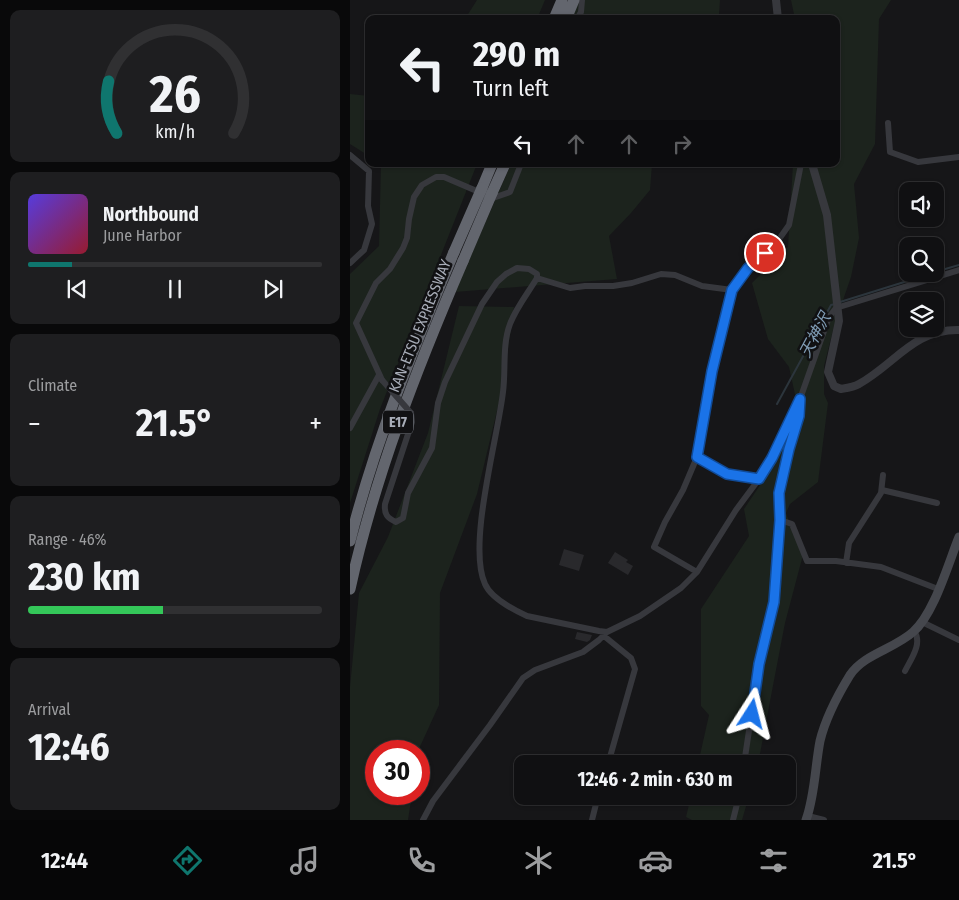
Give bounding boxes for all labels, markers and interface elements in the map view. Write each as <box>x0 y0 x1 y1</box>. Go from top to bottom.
text: 290 m <box>473 33 560 75</box>
icon: left <box>390 35 455 100</box>
text: 26 <box>148 63 201 126</box>
text: Turn left <box>473 75 549 102</box>
text: km/h <box>155 121 195 143</box>
icon: left <box>509 130 537 158</box>
icon: ahead <box>562 130 590 158</box>
icon: ahead <box>615 130 643 158</box>
icon: right <box>668 130 696 158</box>
map controls <box>899 182 944 337</box>
button: sound <box>899 182 944 227</box>
text: Northbound <box>103 203 199 226</box>
text: June Harbor <box>103 226 181 245</box>
pin <box>744 232 786 274</box>
button: search <box>899 237 944 282</box>
icon: arrive <box>751 239 779 267</box>
street label: KAN-ETSU EXPRESSWAY <box>385 256 455 395</box>
icon: previous <box>63 275 91 303</box>
icon: pause <box>161 275 189 303</box>
icon: next <box>259 275 287 303</box>
button: layers <box>899 292 944 337</box>
water label: 天神沢 <box>795 308 836 361</box>
text: Climate <box>28 376 77 395</box>
text: 21.5° <box>136 400 214 446</box>
text: − <box>28 407 41 440</box>
text: + <box>309 407 322 440</box>
road number: E17 <box>383 411 413 434</box>
text: Range · 46% <box>28 530 107 549</box>
text: 230 km <box>28 554 141 600</box>
position arrow <box>725 687 777 739</box>
text: Arrival <box>28 700 70 719</box>
text: 12:46 <box>28 724 110 770</box>
speed limit sign: 30 <box>365 740 430 805</box>
text: 12:46 · 2 min · 630 m <box>577 768 733 791</box>
icon: directions <box>170 843 205 878</box>
icon: music <box>287 843 322 878</box>
icon: phone <box>404 843 439 878</box>
icon: climate <box>521 843 556 878</box>
icon: car <box>638 843 673 878</box>
icon: filters <box>756 843 791 878</box>
text: 12:44 <box>41 847 88 874</box>
text: 21.5° <box>873 847 918 874</box>

